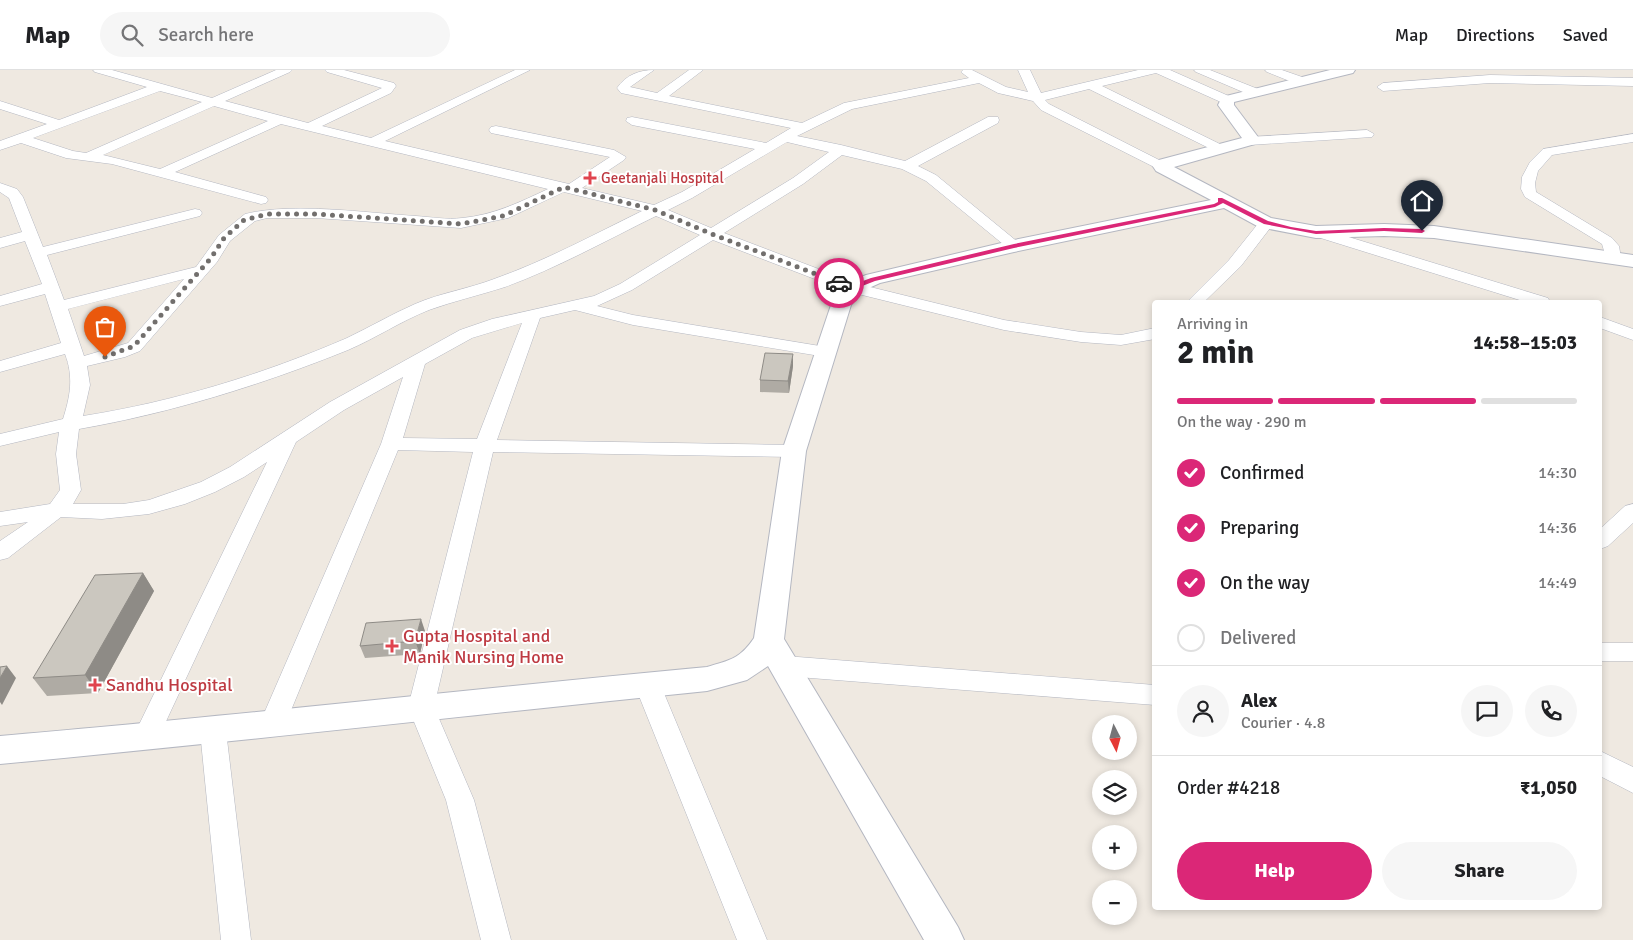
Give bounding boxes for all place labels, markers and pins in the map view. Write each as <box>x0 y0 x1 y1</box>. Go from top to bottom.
place label: Geetanjali Hospital <box>601 169 724 187</box>
marker: Geetanjali Hospital <box>583 171 597 185</box>
pin <box>1401 180 1443 231</box>
pin <box>84 306 126 357</box>
place label: Gupta Hospital and Manik Nursing Home <box>403 625 564 668</box>
marker: Gupta Hospital and Manik Nursing Home <box>385 639 399 653</box>
place label: Sandhu Hospital <box>106 674 233 696</box>
marker: Sandhu Hospital <box>88 678 102 692</box>

